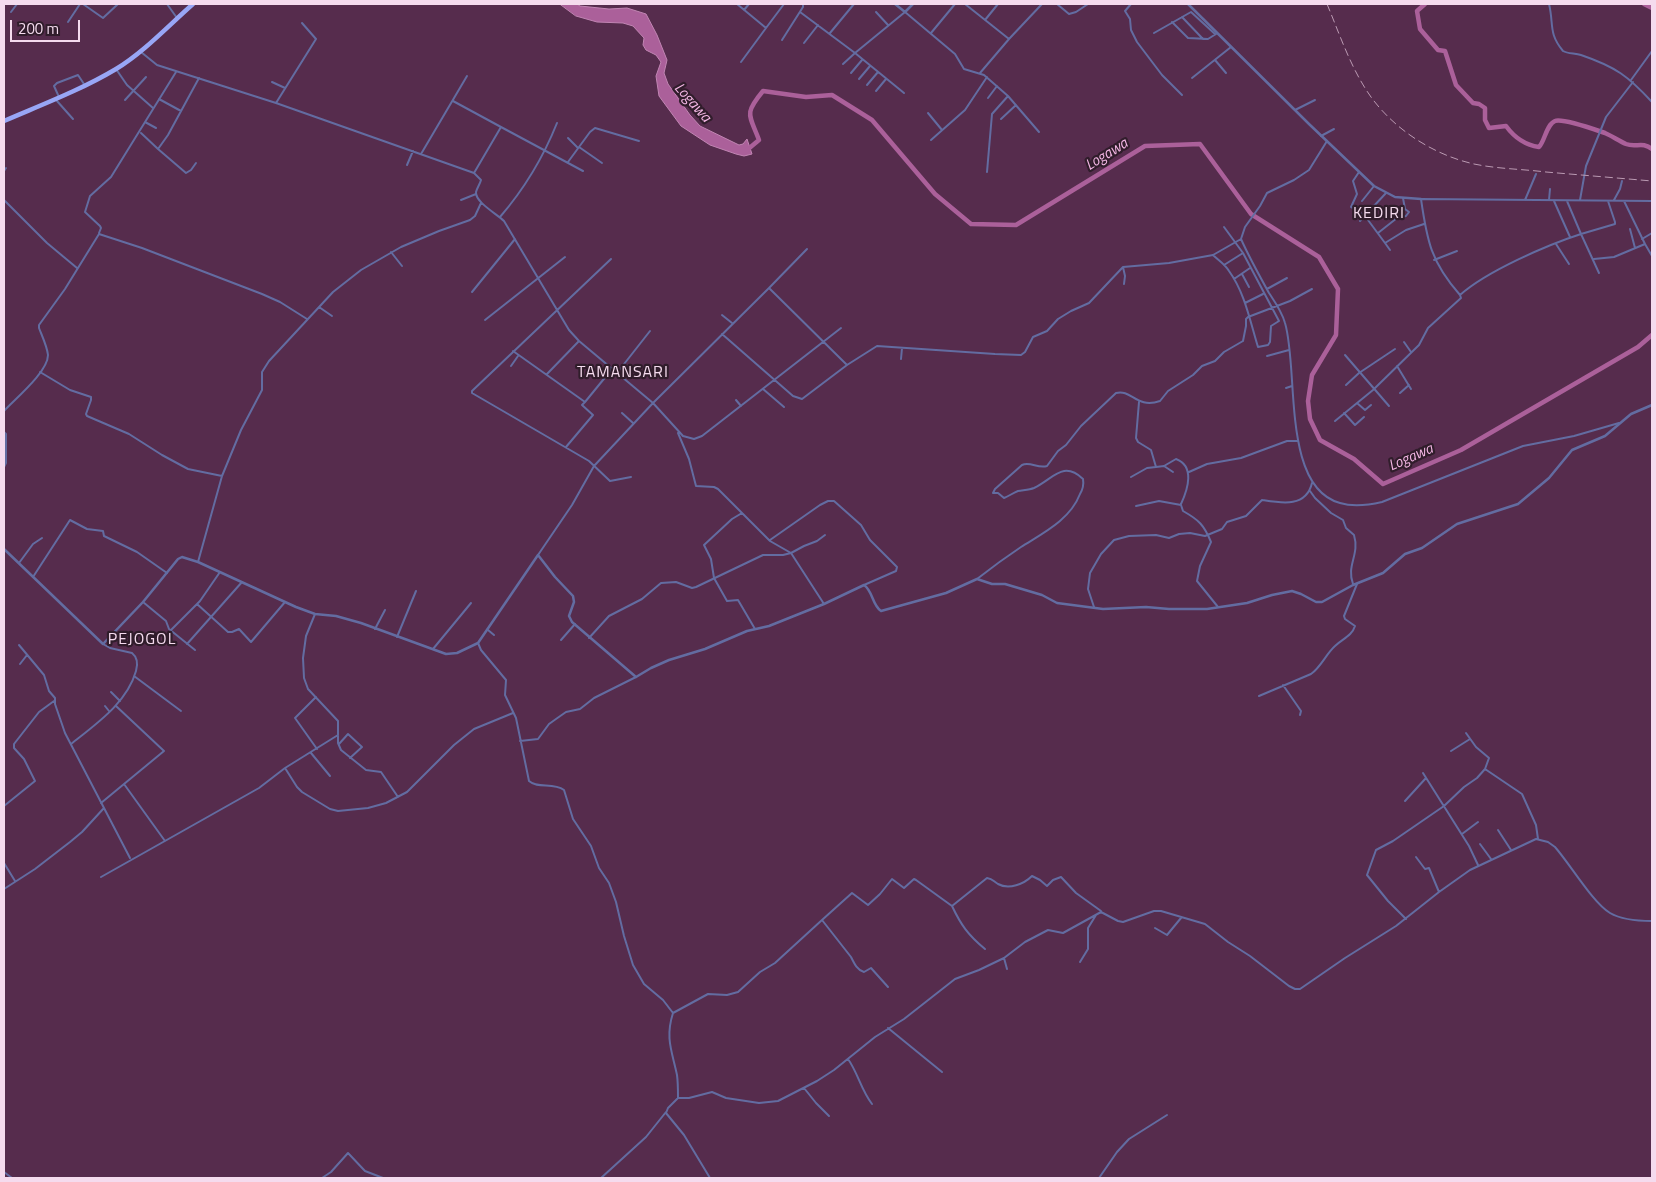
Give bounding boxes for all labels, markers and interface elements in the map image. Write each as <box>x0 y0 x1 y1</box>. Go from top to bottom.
scale bar <box>12 10 82 42</box>
text: 200 m <box>18 17 59 40</box>
water label: Logawa <box>670 80 714 126</box>
water label: Logawa <box>1082 135 1132 175</box>
district label: KEDIRI <box>1352 204 1406 224</box>
district label: TAMANSARI <box>576 363 670 383</box>
water label: Logawa <box>1386 440 1436 476</box>
district label: PEJOGOL <box>107 630 177 650</box>

